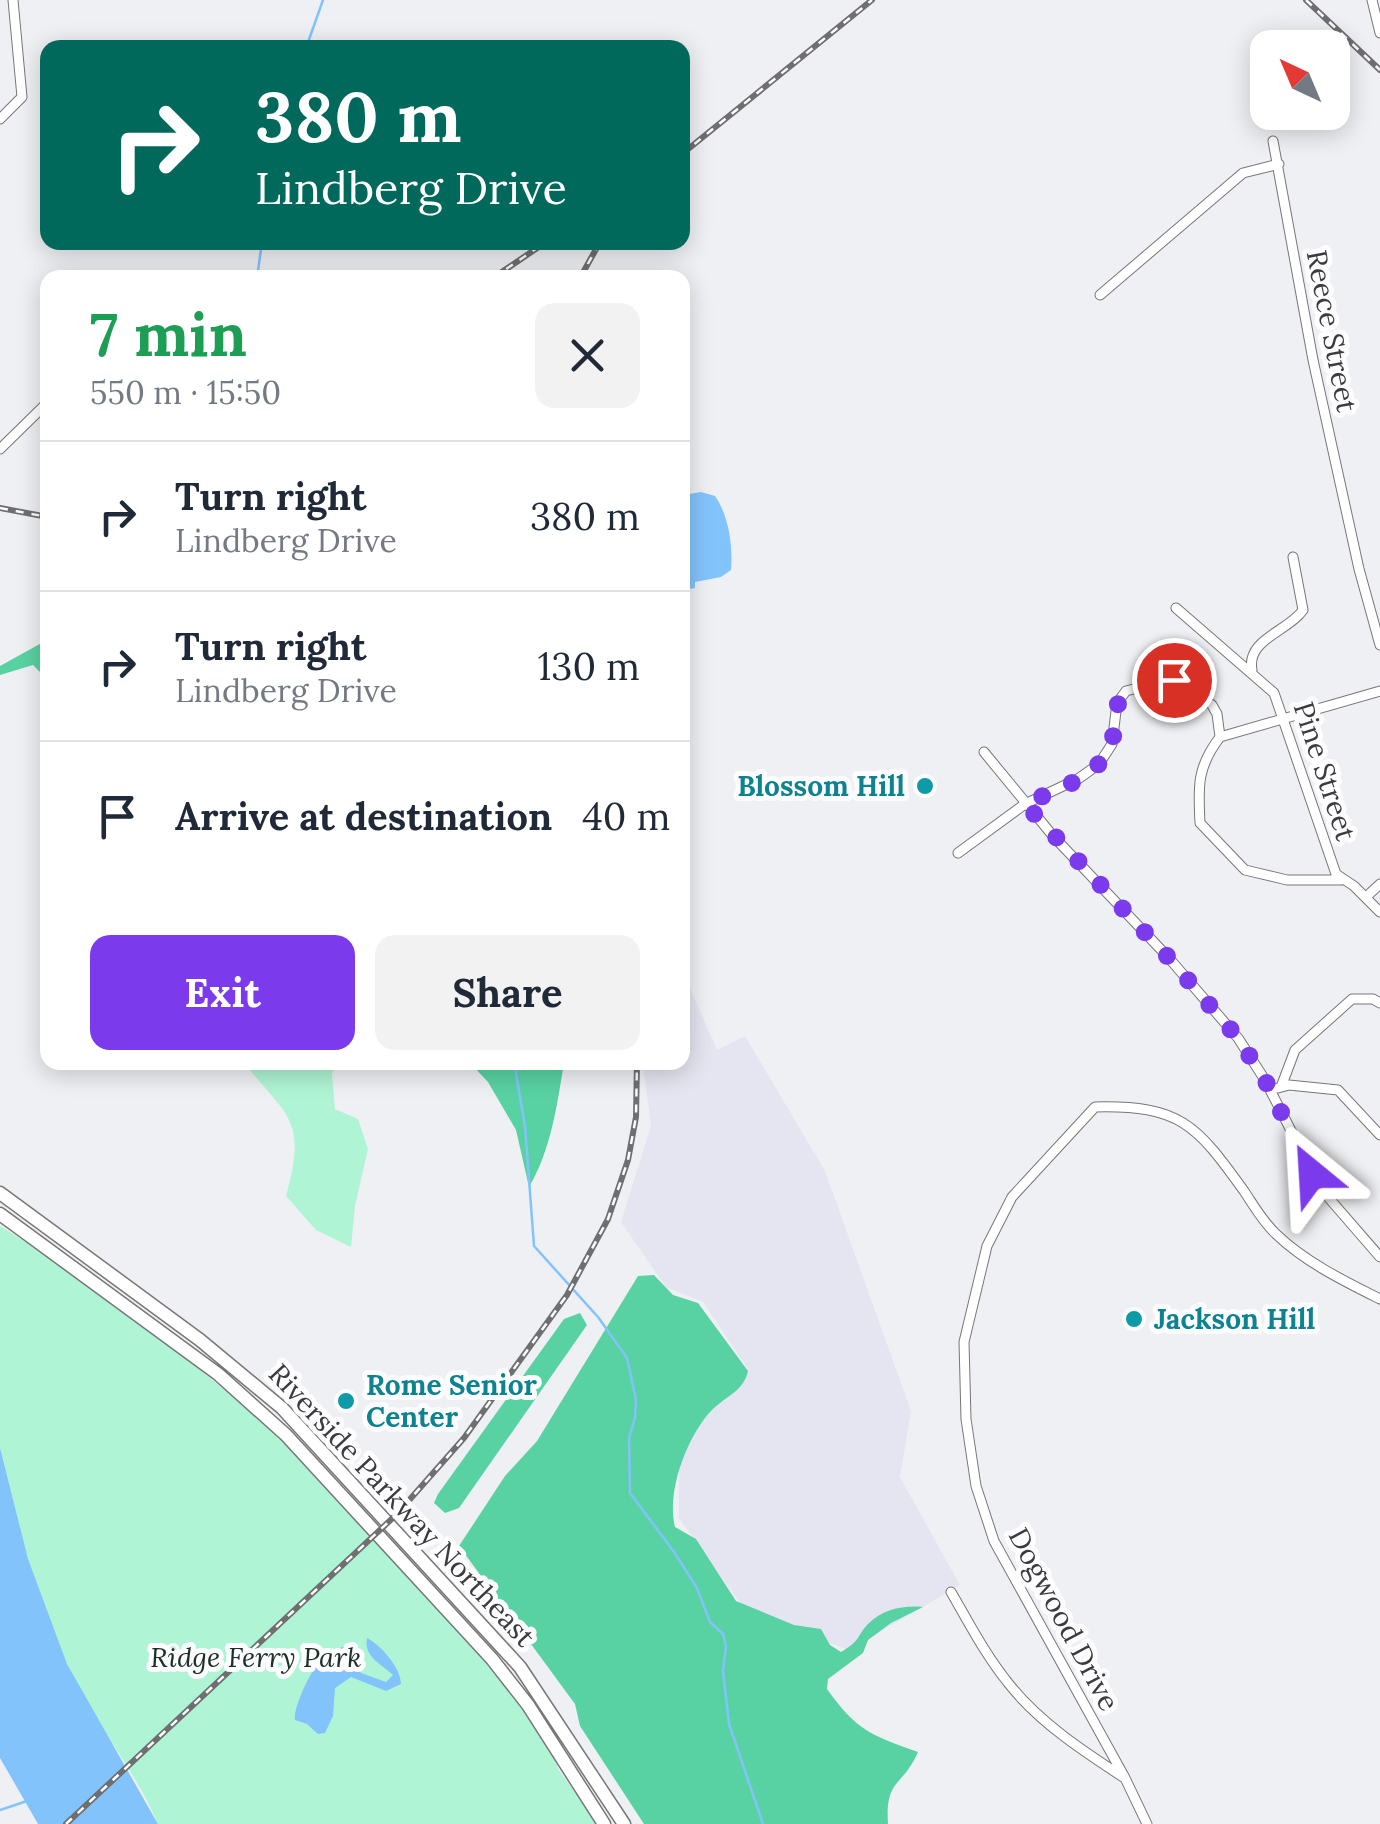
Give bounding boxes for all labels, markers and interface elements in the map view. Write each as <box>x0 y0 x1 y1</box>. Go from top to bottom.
north arrow <box>1250 30 1350 130</box>
map controls <box>1250 30 1350 130</box>
text: 380 m <box>255 72 462 161</box>
icon: right <box>90 80 220 210</box>
text: Lindberg Drive <box>255 159 567 216</box>
street label: Reece Street <box>1299 247 1365 415</box>
text: 7 min <box>90 296 247 372</box>
button: close <box>535 303 640 408</box>
text: 550 m · 15:50 <box>90 372 281 413</box>
text: Turn right <box>175 472 366 520</box>
icon: right <box>90 489 145 544</box>
text: 380 m <box>530 492 640 540</box>
text: Lindberg Drive <box>175 520 397 561</box>
text: Turn right <box>175 622 366 670</box>
pin <box>1132 638 1217 723</box>
icon: right <box>90 639 145 694</box>
text: 130 m <box>537 642 640 690</box>
icon: arrive <box>1147 653 1202 708</box>
text: Lindberg Drive <box>175 670 397 711</box>
street label: Pine Street <box>1286 697 1364 845</box>
place label: Blossom Hill <box>737 768 905 804</box>
marker: Blossom Hill <box>914 775 936 797</box>
icon: arrive <box>90 789 145 844</box>
text: Arrive at destination <box>175 792 552 840</box>
text: 40 m <box>582 792 670 840</box>
button: Exit <box>90 935 355 1050</box>
button: Share <box>375 935 640 1050</box>
position arrow <box>1260 1122 1364 1226</box>
place label: Jackson Hill <box>1154 1301 1315 1337</box>
marker: Jackson Hill <box>1123 1308 1145 1330</box>
street label: Riverside Parkway Northeast <box>261 1356 543 1654</box>
place label: Rome Senior Center <box>366 1367 538 1435</box>
marker: Rome Senior Center <box>335 1390 357 1412</box>
street label: Dogwood Drive <box>1001 1521 1127 1717</box>
park label: Ridge Ferry Park <box>150 1639 362 1675</box>

